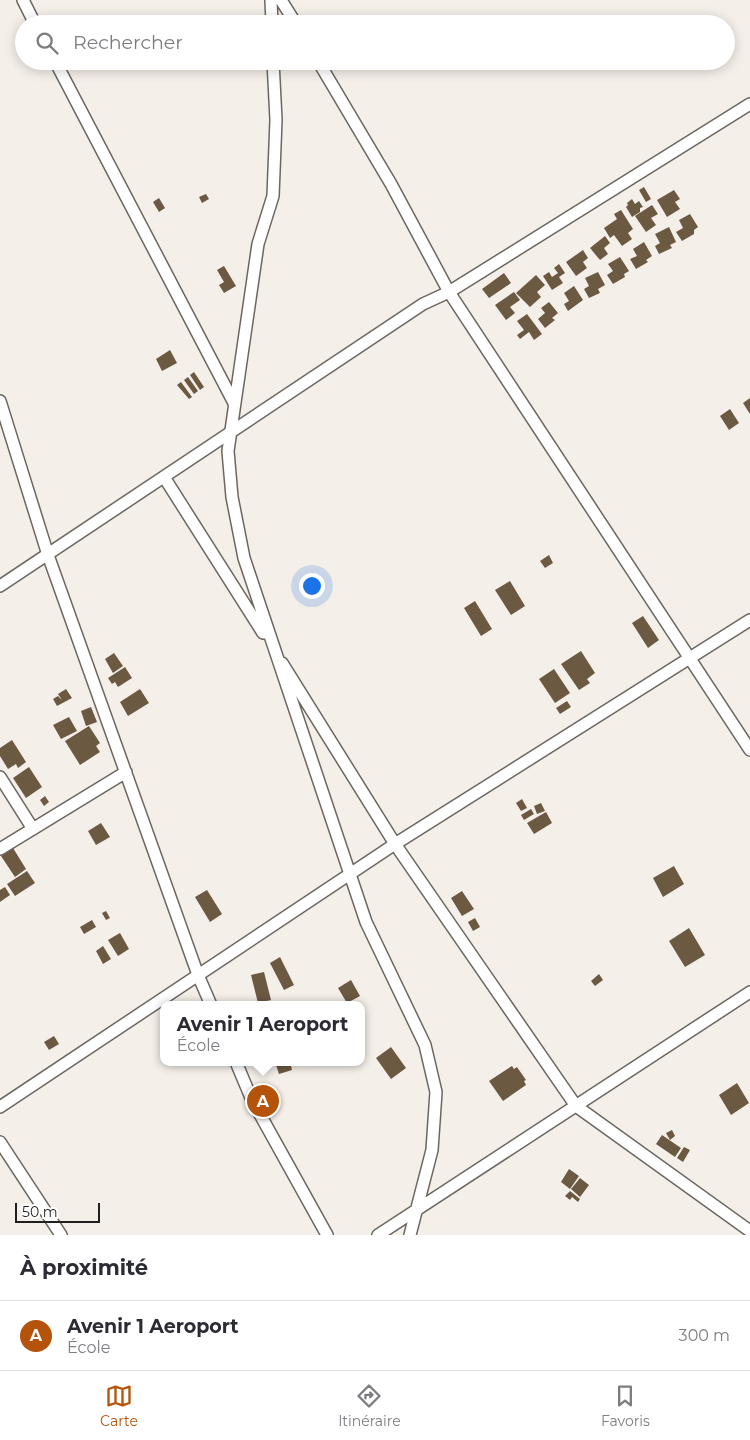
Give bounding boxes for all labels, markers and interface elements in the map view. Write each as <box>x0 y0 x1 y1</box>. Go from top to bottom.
search box <box>15 15 735 70</box>
icon: search <box>33 29 61 57</box>
text: Rechercher <box>73 31 183 54</box>
your location <box>299 573 325 599</box>
popup <box>160 1001 365 1066</box>
text: Avenir 1 Aeroport <box>177 1013 348 1036</box>
text: École <box>177 1036 220 1055</box>
pin: A <box>247 1082 279 1120</box>
scale bar <box>15 1200 100 1223</box>
text: 50 m <box>22 1203 58 1221</box>
text: À proximité <box>20 1255 148 1280</box>
text: Avenir 1 Aeroport <box>67 1315 239 1338</box>
text: A <box>30 1326 42 1345</box>
text: 300 m <box>679 1326 730 1345</box>
text: École <box>67 1338 110 1357</box>
tab: Carte <box>100 1382 138 1430</box>
tab: Itinéraire <box>338 1382 401 1430</box>
tab: Favoris <box>601 1382 650 1430</box>

